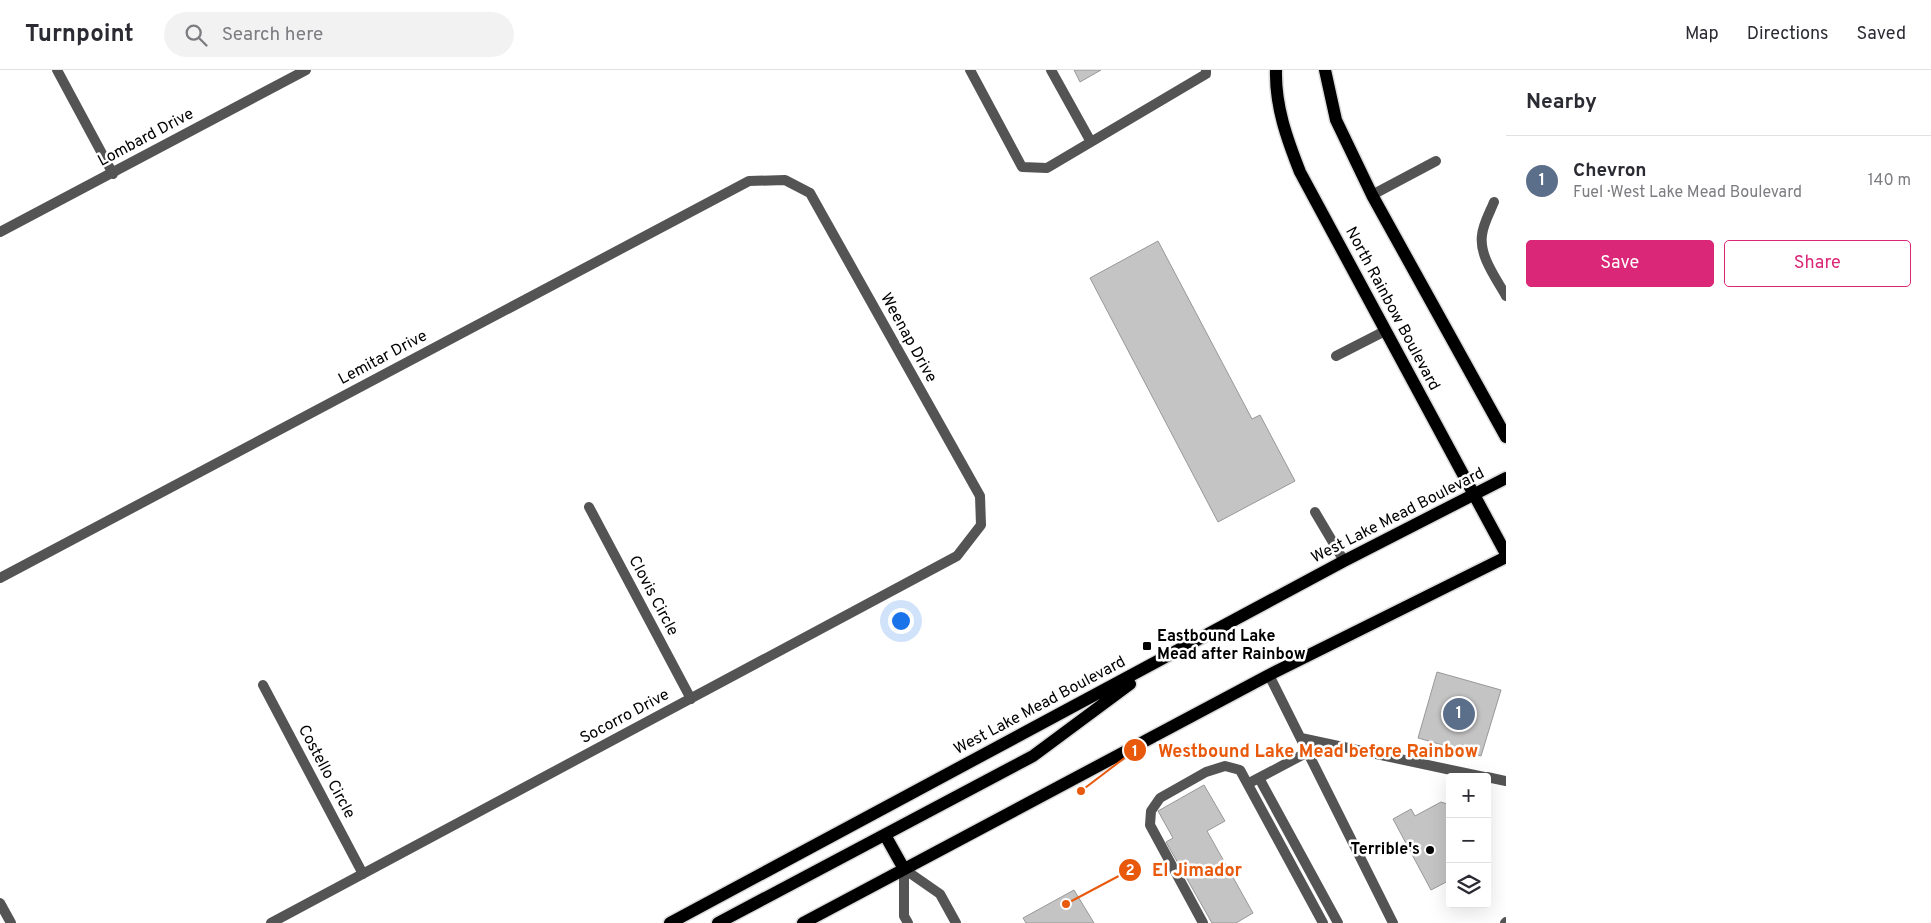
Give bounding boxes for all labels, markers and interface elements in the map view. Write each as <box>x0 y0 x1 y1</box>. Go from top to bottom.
search box <box>164 12 514 57</box>
text: Turnpoint <box>25 20 134 50</box>
icon: search <box>182 21 210 49</box>
text: Search here <box>222 23 323 47</box>
text: Map <box>1685 23 1719 46</box>
text: Directions <box>1747 23 1829 46</box>
text: Saved <box>1857 23 1906 46</box>
text: Nearby <box>1526 89 1597 116</box>
street label: Lombard Drive <box>95 104 197 172</box>
text: Chevron <box>1573 159 1647 183</box>
text: 1 <box>1539 171 1545 191</box>
text: 140 m <box>1868 171 1911 191</box>
text: Fuel · West Lake Mead Boulevard <box>1573 183 1802 203</box>
street label: North Rainbow Boulevard <box>1340 224 1444 394</box>
button: Save <box>1526 240 1714 287</box>
button: Share <box>1724 240 1911 287</box>
street label: Weenap Drive <box>875 290 941 386</box>
street label: Lemitar Drive <box>335 326 431 390</box>
street label: West Lake Mead Boulevard <box>1308 464 1488 568</box>
street label: Clovis Circle <box>624 552 682 640</box>
your location <box>888 608 914 634</box>
place label: Eastbound Lake Mead after Rainbow <box>1157 627 1306 665</box>
marker: Eastbound Lake Mead after Rainbow <box>1141 640 1153 652</box>
street label: West Lake Mead Boulevard <box>951 652 1129 760</box>
street label: Socorro Drive <box>577 685 673 749</box>
pin: 1 <box>1443 695 1475 733</box>
street label: Costello Circle <box>293 722 359 822</box>
callout: Westbound Lake Mead before Rainbow <box>1123 734 1488 767</box>
text: Westbound Lake Mead before Rainbow <box>1158 741 1478 764</box>
text: 1 <box>1132 743 1138 762</box>
map controls <box>1446 773 1491 908</box>
button: + <box>1446 773 1491 818</box>
button: − <box>1446 818 1491 863</box>
place label: Terrible's <box>1351 840 1420 860</box>
marker: Terrible's <box>1424 844 1436 856</box>
callout: El Jimador <box>1117 853 1252 886</box>
text: El Jimador <box>1152 860 1242 883</box>
text: 2 <box>1125 862 1135 881</box>
button: layers <box>1446 863 1491 908</box>

